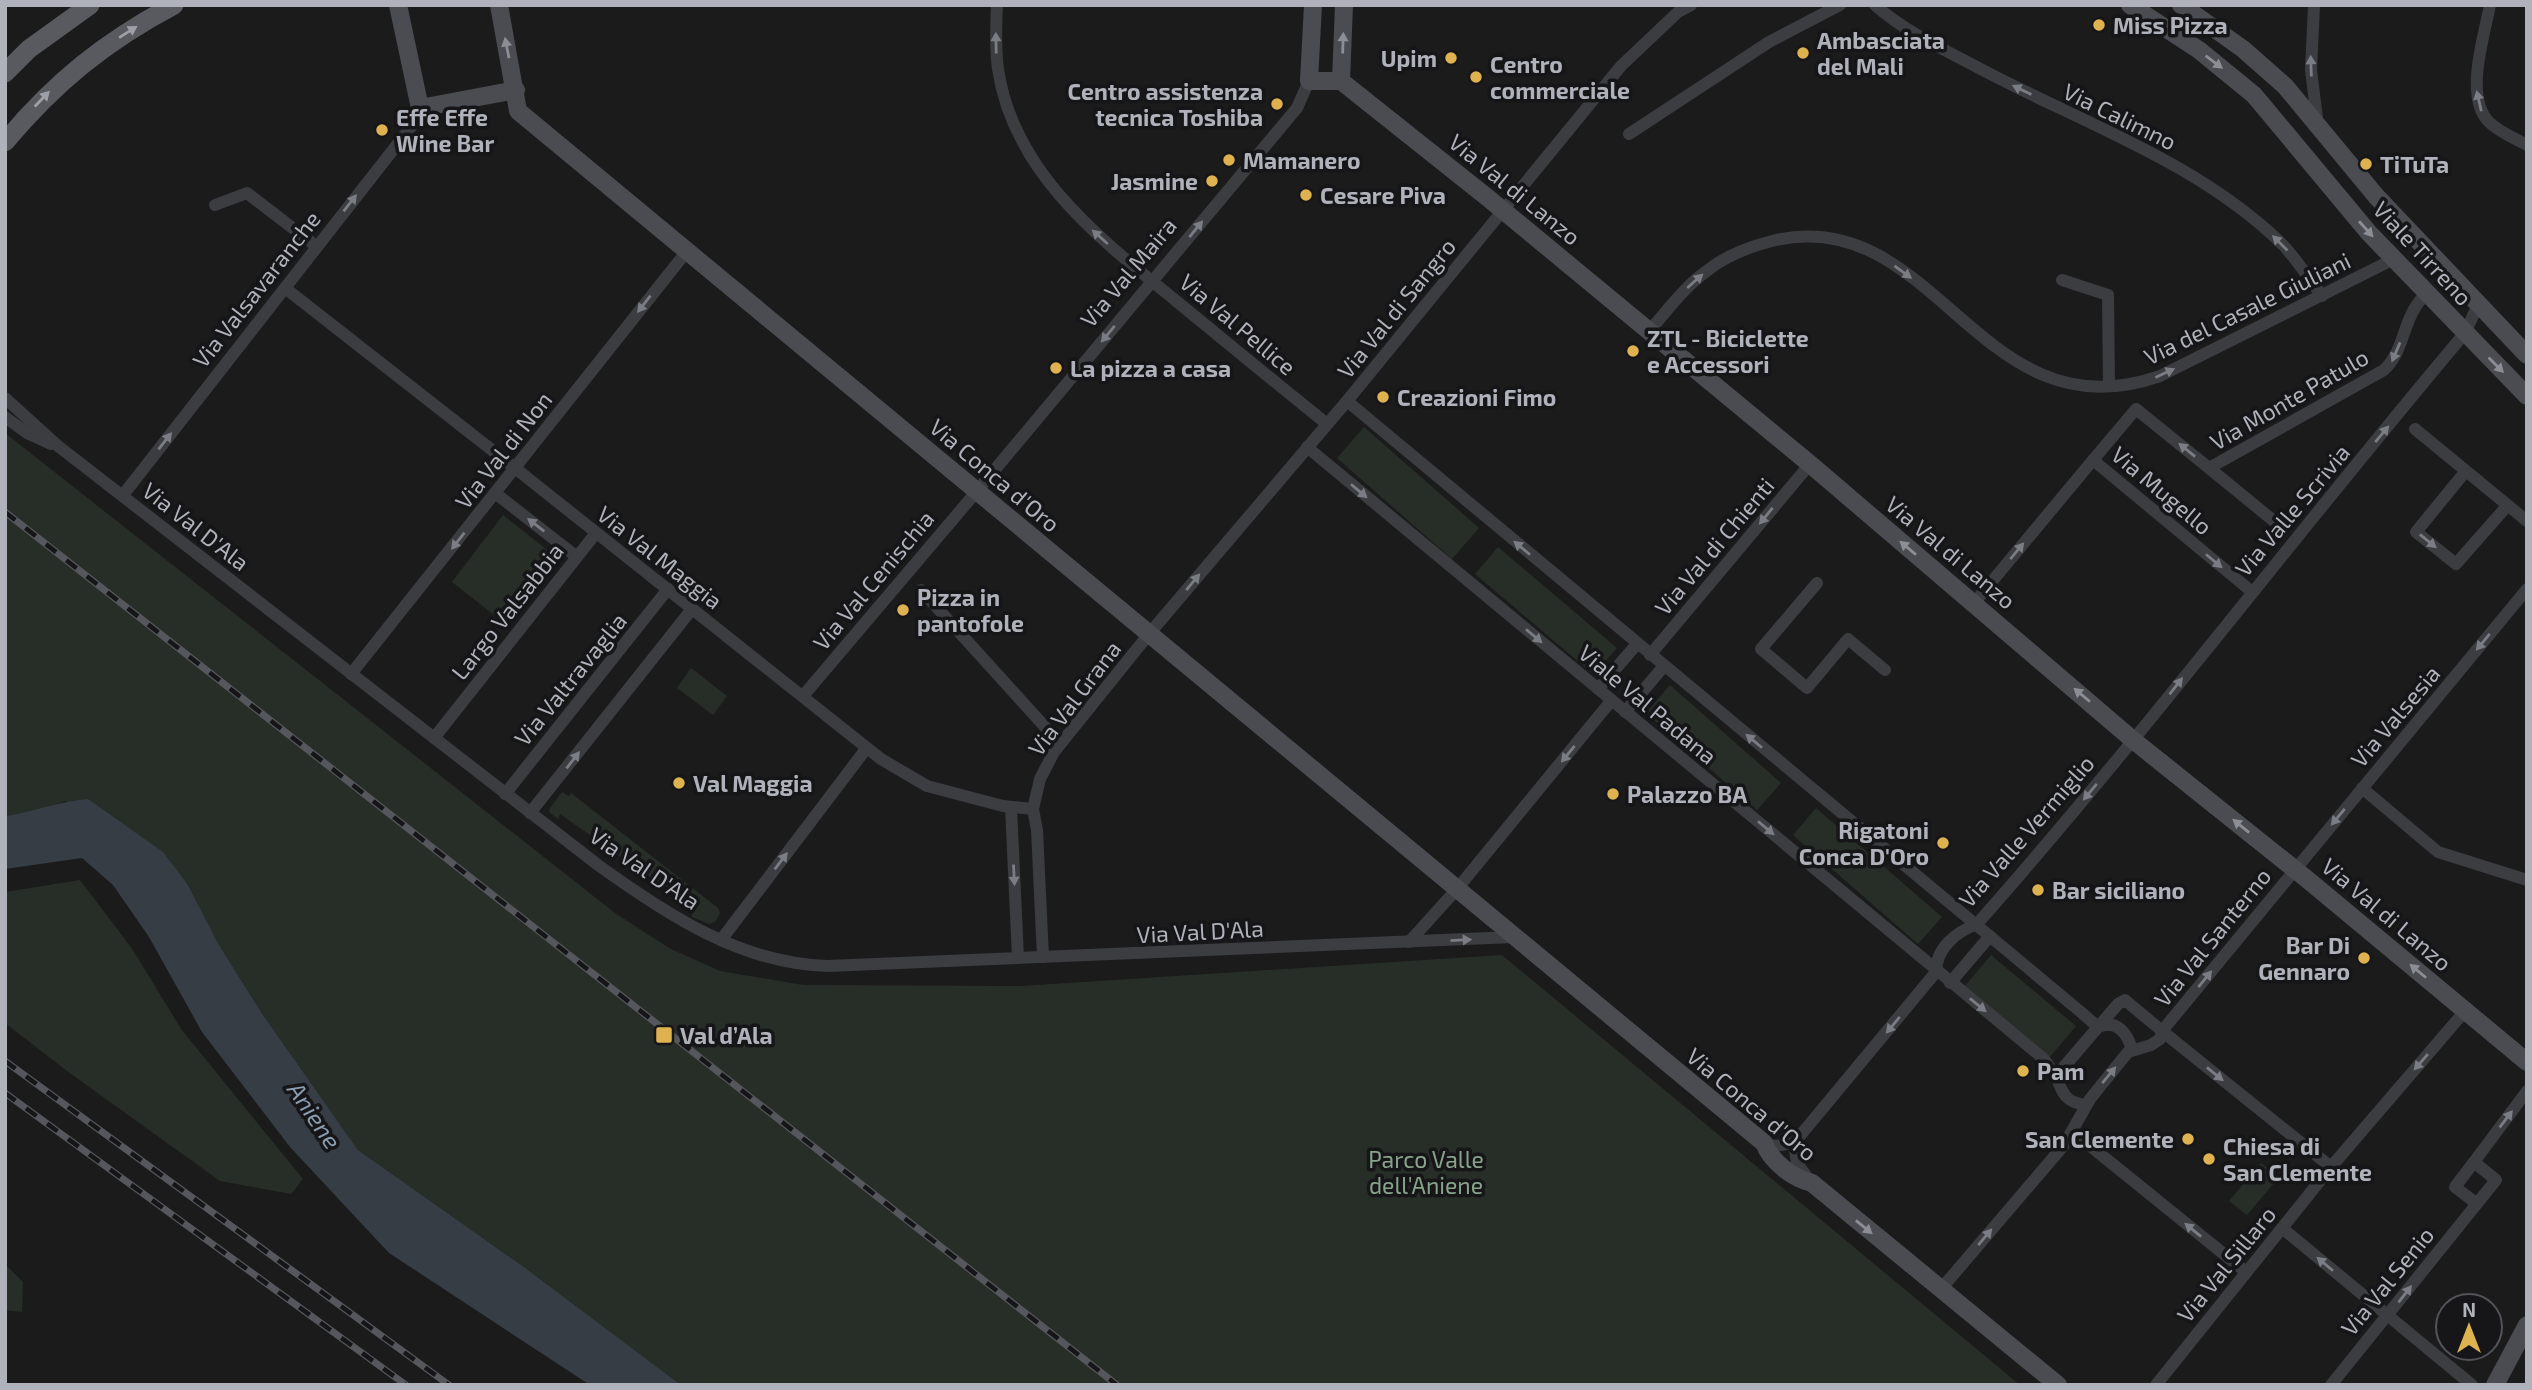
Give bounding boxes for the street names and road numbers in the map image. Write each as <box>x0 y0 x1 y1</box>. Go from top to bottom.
street label: Via Calimno <box>2059 77 2181 155</box>
street label: Via Val di Lanzo <box>1444 127 1586 251</box>
street label: Viale Tirreno <box>2368 195 2478 311</box>
street label: Via Valsavaranche <box>186 205 326 373</box>
street label: Via Val Maira <box>1074 211 1182 333</box>
street label: Via Val di Sangro <box>1331 232 1461 384</box>
street label: Via del Casale Giuliani <box>2139 246 2355 370</box>
street label: Via Val Pellice <box>1174 267 1302 381</box>
street label: Via Monte Patulo <box>2205 342 2373 456</box>
street label: Via Val di Non <box>449 386 557 514</box>
street label: Via Conca d'Oro <box>924 412 1066 538</box>
street label: Via Valle Scrivia <box>2229 438 2355 582</box>
street label: Via Mugello <box>2106 440 2218 540</box>
street label: Via Val di Chienti <box>1648 472 1780 620</box>
street label: Via Val D'Ala <box>137 476 255 576</box>
street label: Via Val di Lanzo <box>1880 490 2022 614</box>
street label: Via Val Maggia <box>592 499 728 615</box>
street label: Via Val Cenischia <box>807 505 939 655</box>
street label: Largo Valsabbia <box>445 537 569 685</box>
street label: Via Valtravaglia <box>508 607 632 751</box>
street label: Via Val Grana <box>1022 635 1126 761</box>
street label: Viale Val Padana <box>1573 638 1723 770</box>
street label: Via Valsesia <box>2344 660 2446 772</box>
street label: Via Valle Vermiglio <box>1952 749 2100 913</box>
street label: Via Val D'Ala <box>584 821 706 915</box>
street label: Via Val di Lanzo <box>2316 852 2458 976</box>
street label: Via Val Santerno <box>2148 862 2276 1012</box>
street label: Via Val D'Ala <box>1136 914 1264 948</box>
street label: Via Conca d'Oro <box>1681 1041 1823 1167</box>
street label: Via Val Sillaro <box>2171 1200 2281 1328</box>
street label: Via Val Senio <box>2335 1221 2439 1341</box>

